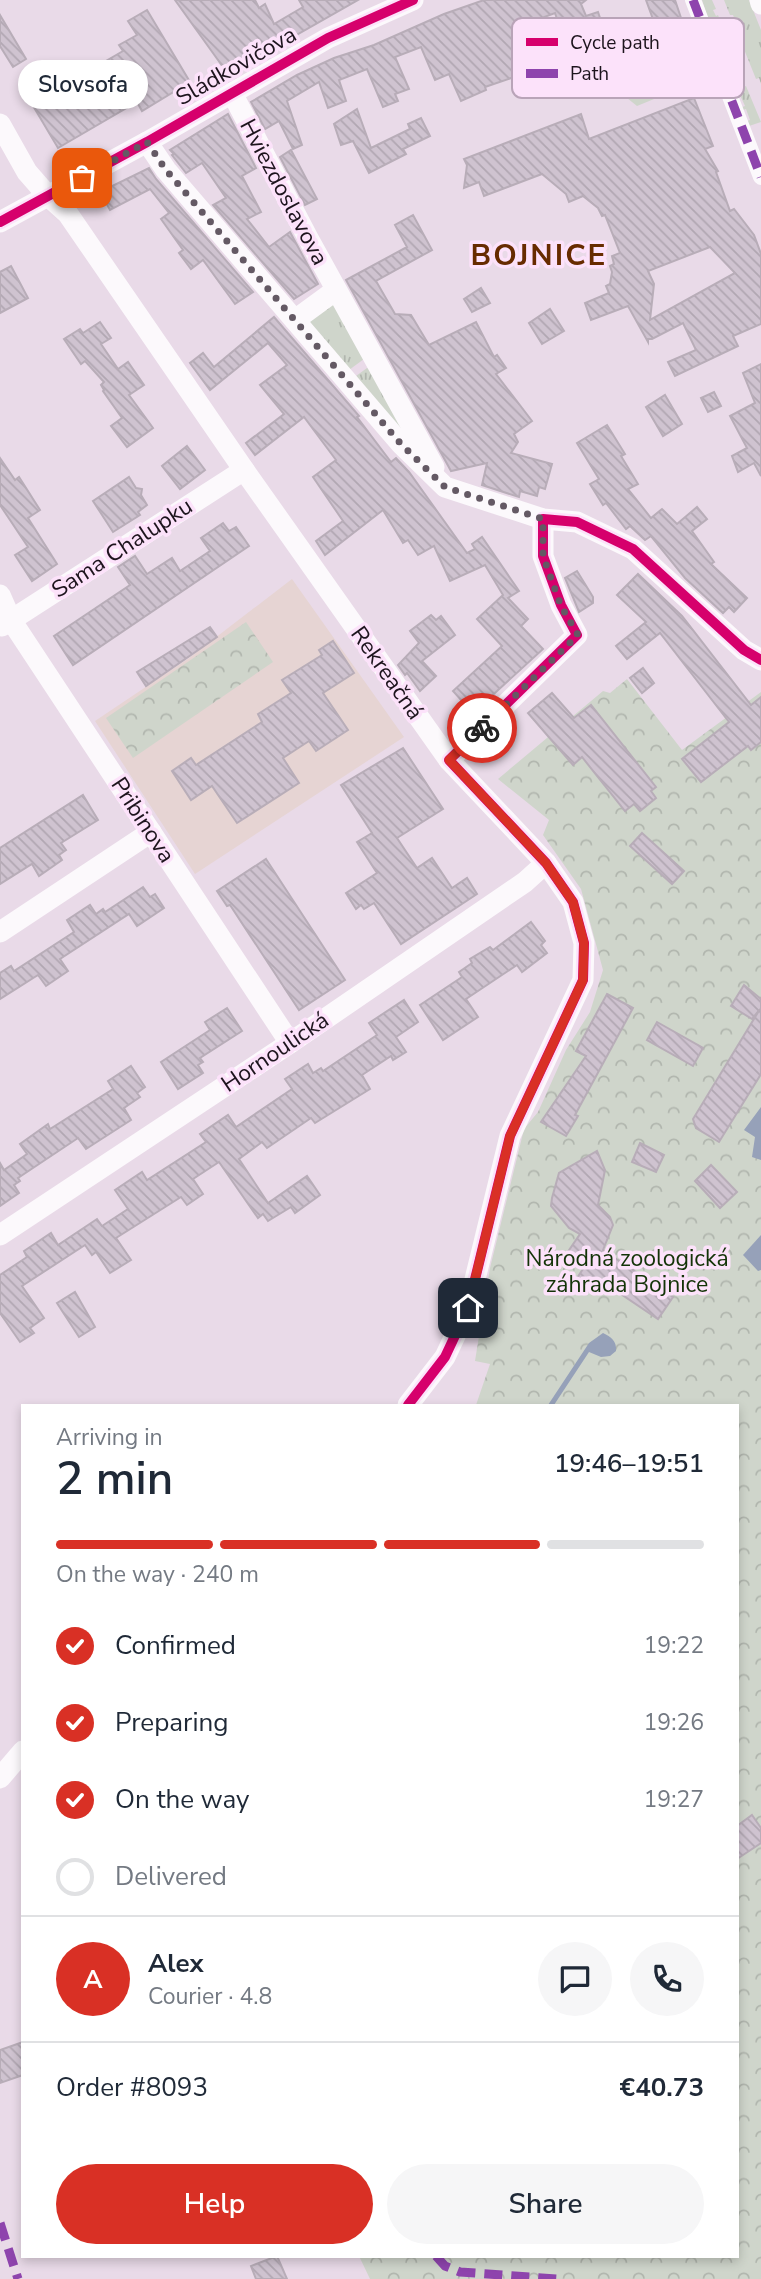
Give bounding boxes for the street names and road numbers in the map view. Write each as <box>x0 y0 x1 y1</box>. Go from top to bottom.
street label: Sládkovičova <box>170 19 302 113</box>
street label: Hviezdoslavova <box>232 113 336 271</box>
street label: Sama Chalupku <box>45 491 199 605</box>
street label: Rekreačná <box>344 620 430 726</box>
street label: Pribinova <box>104 771 182 869</box>
street label: Hornoulická <box>215 1005 335 1099</box>

